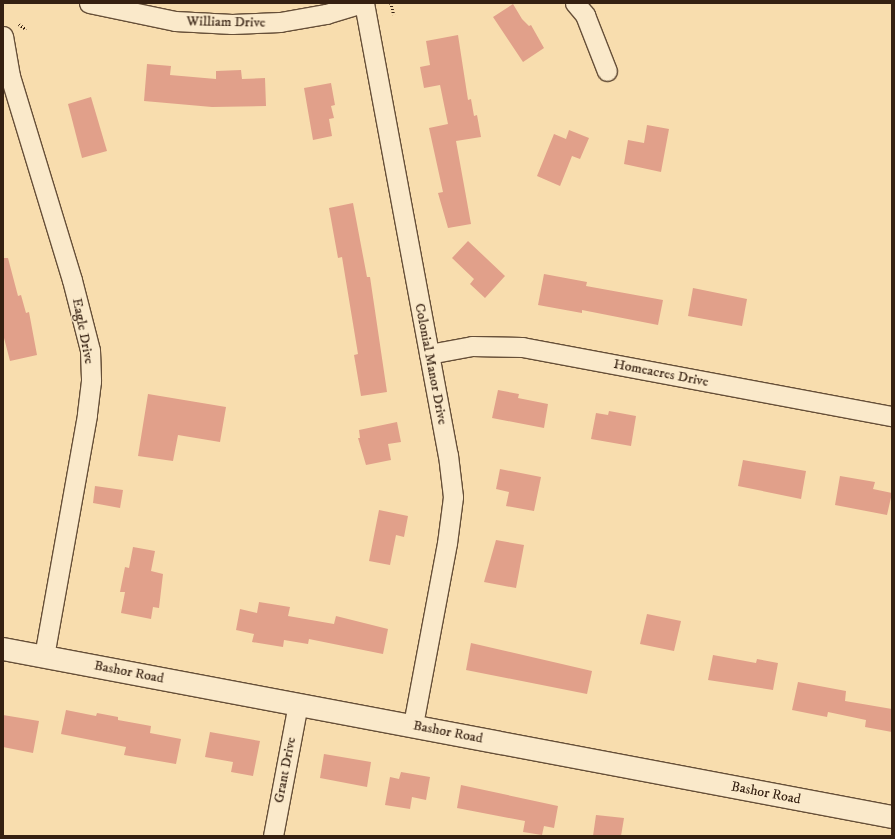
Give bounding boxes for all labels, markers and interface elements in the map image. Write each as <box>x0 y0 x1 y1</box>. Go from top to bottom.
street label: William Drive <box>186 13 266 31</box>
street label: Eagle Drive <box>68 297 98 365</box>
street label: Colonial Manor Drive <box>411 302 451 426</box>
street label: Homeacres Drive <box>612 356 710 390</box>
street label: Bashor Road <box>93 657 165 687</box>
street label: Bashor Road <box>412 717 484 747</box>
street label: Grant Drive <box>270 736 300 804</box>
street label: Bashor Road <box>730 778 802 808</box>

